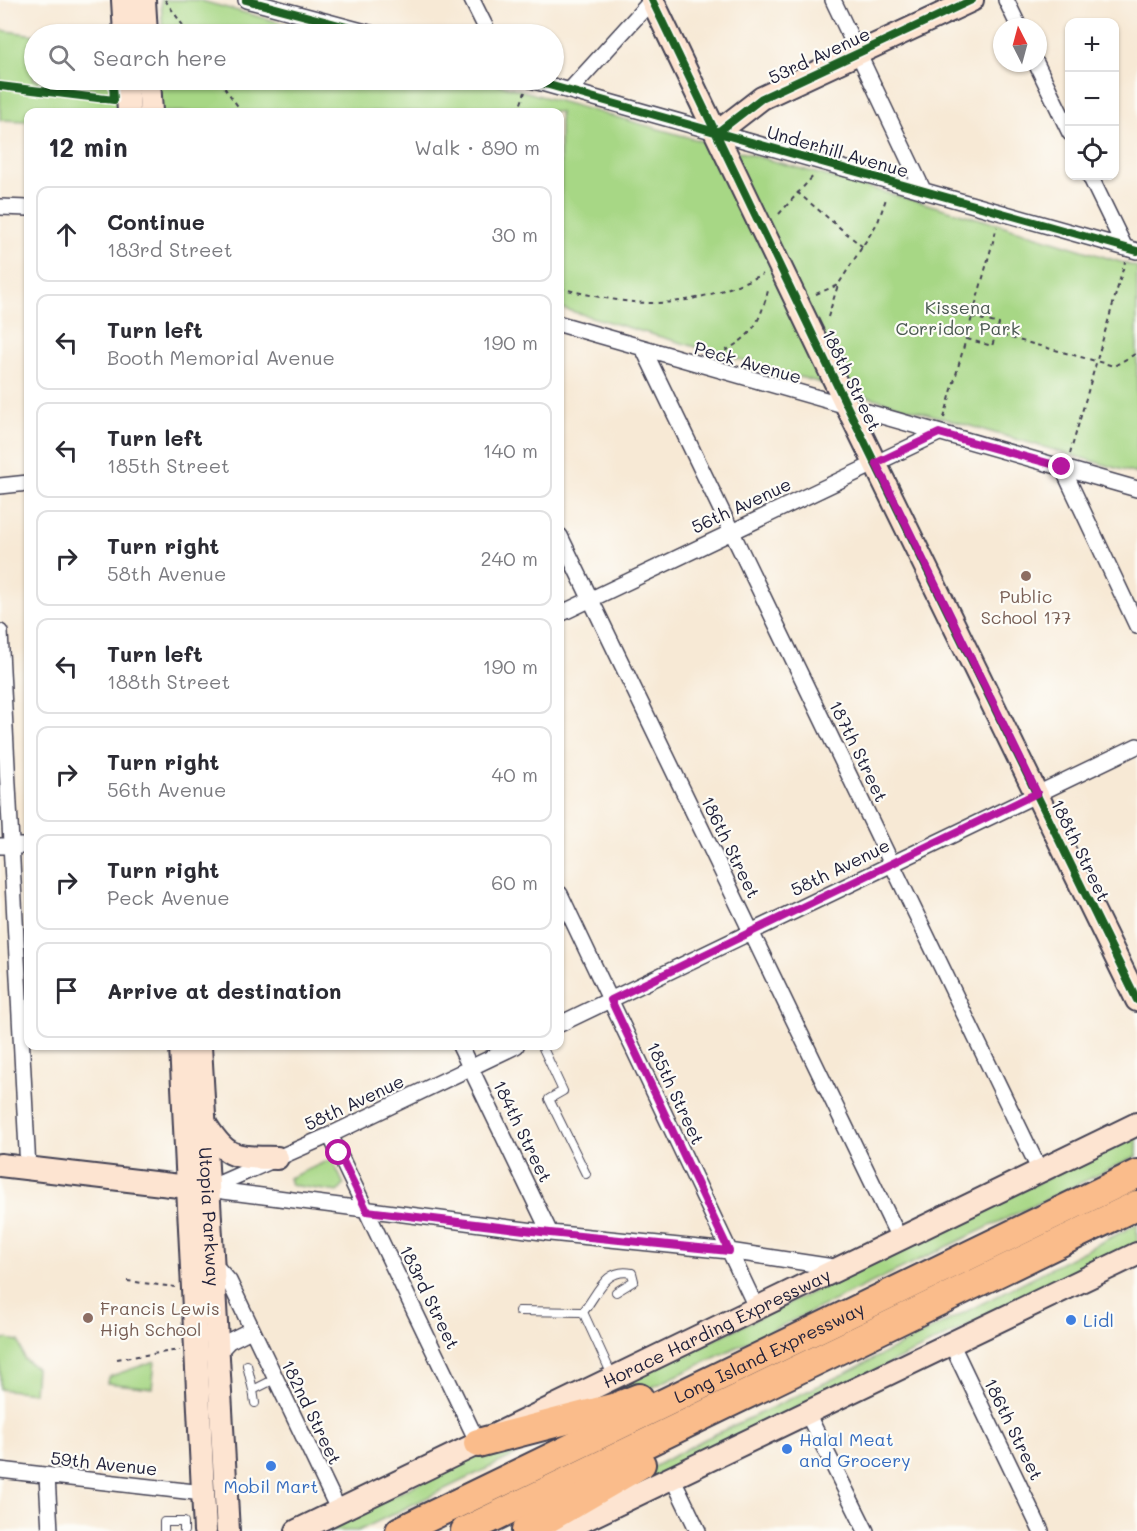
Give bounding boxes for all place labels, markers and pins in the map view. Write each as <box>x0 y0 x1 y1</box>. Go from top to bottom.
marker: Public School 177 <box>1019 569 1033 583</box>
place label: Public School 177 <box>981 584 1071 629</box>
place label: Francis Lewis High School <box>100 1296 220 1341</box>
place label: Lidl <box>1083 1308 1114 1332</box>
marker: Francis Lewis High School <box>81 1311 95 1325</box>
marker: Lidl <box>1064 1313 1078 1327</box>
place label: Halal Meat and Grocery <box>799 1427 911 1472</box>
marker: Halal Meat and Grocery <box>780 1442 794 1456</box>
marker: Mobil Mart <box>264 1459 278 1473</box>
place label: Mobil Mart <box>224 1474 318 1498</box>

